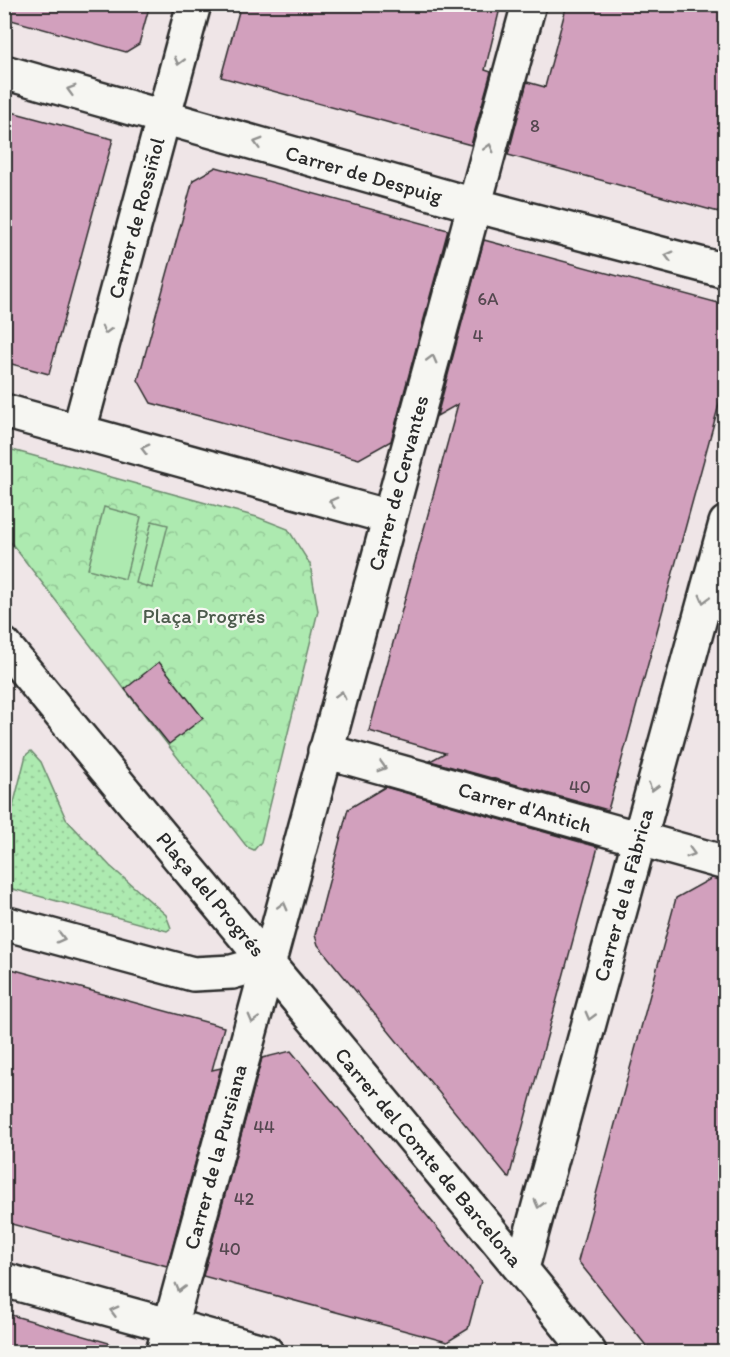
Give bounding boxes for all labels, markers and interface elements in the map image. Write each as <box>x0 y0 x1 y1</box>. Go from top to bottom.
one-way arrow <box>173 56 186 66</box>
one-way arrow <box>66 85 76 97</box>
house number: 8 <box>530 115 540 137</box>
street label: Carrer de Rossiñol <box>102 134 170 301</box>
one-way arrow <box>253 138 264 150</box>
street label: Carrer de Despuig <box>283 140 446 208</box>
one-way arrow <box>482 144 495 154</box>
one-way arrow <box>664 251 675 263</box>
house number: 6A <box>477 288 499 310</box>
one-way arrow <box>101 324 113 335</box>
house number: 4 <box>473 325 484 347</box>
one-way arrow <box>425 354 437 365</box>
street label: Carrer de Cervantes <box>363 392 433 574</box>
one-way arrow <box>140 444 150 457</box>
one-way arrow <box>328 496 338 509</box>
one-way arrow <box>699 594 712 604</box>
park label: Plaça Progrés <box>143 603 265 628</box>
one-way arrow <box>333 690 346 700</box>
one-way arrow <box>376 760 387 772</box>
street label: Carrer d'Antich <box>455 776 595 838</box>
house number: 40 <box>569 776 591 798</box>
one-way arrow <box>648 782 660 792</box>
street label: Carrer de la Fàbrica <box>588 806 658 984</box>
street label: Plaça del Progrés <box>152 826 270 962</box>
one-way arrow <box>686 846 696 859</box>
one-way arrow <box>276 901 289 911</box>
one-way arrow <box>56 931 66 944</box>
one-way arrow <box>585 1011 598 1021</box>
one-way arrow <box>247 1013 260 1023</box>
street label: Carrer del Comte de Barcelona <box>330 1042 528 1272</box>
street label: Carrer de la Pursiana <box>178 1062 252 1252</box>
house number: 44 <box>253 1116 275 1138</box>
house number: 42 <box>234 1188 255 1210</box>
one-way arrow <box>534 1198 546 1209</box>
house number: 40 <box>219 1238 241 1260</box>
one-way arrow <box>175 1283 188 1293</box>
one-way arrow <box>109 1305 119 1318</box>

